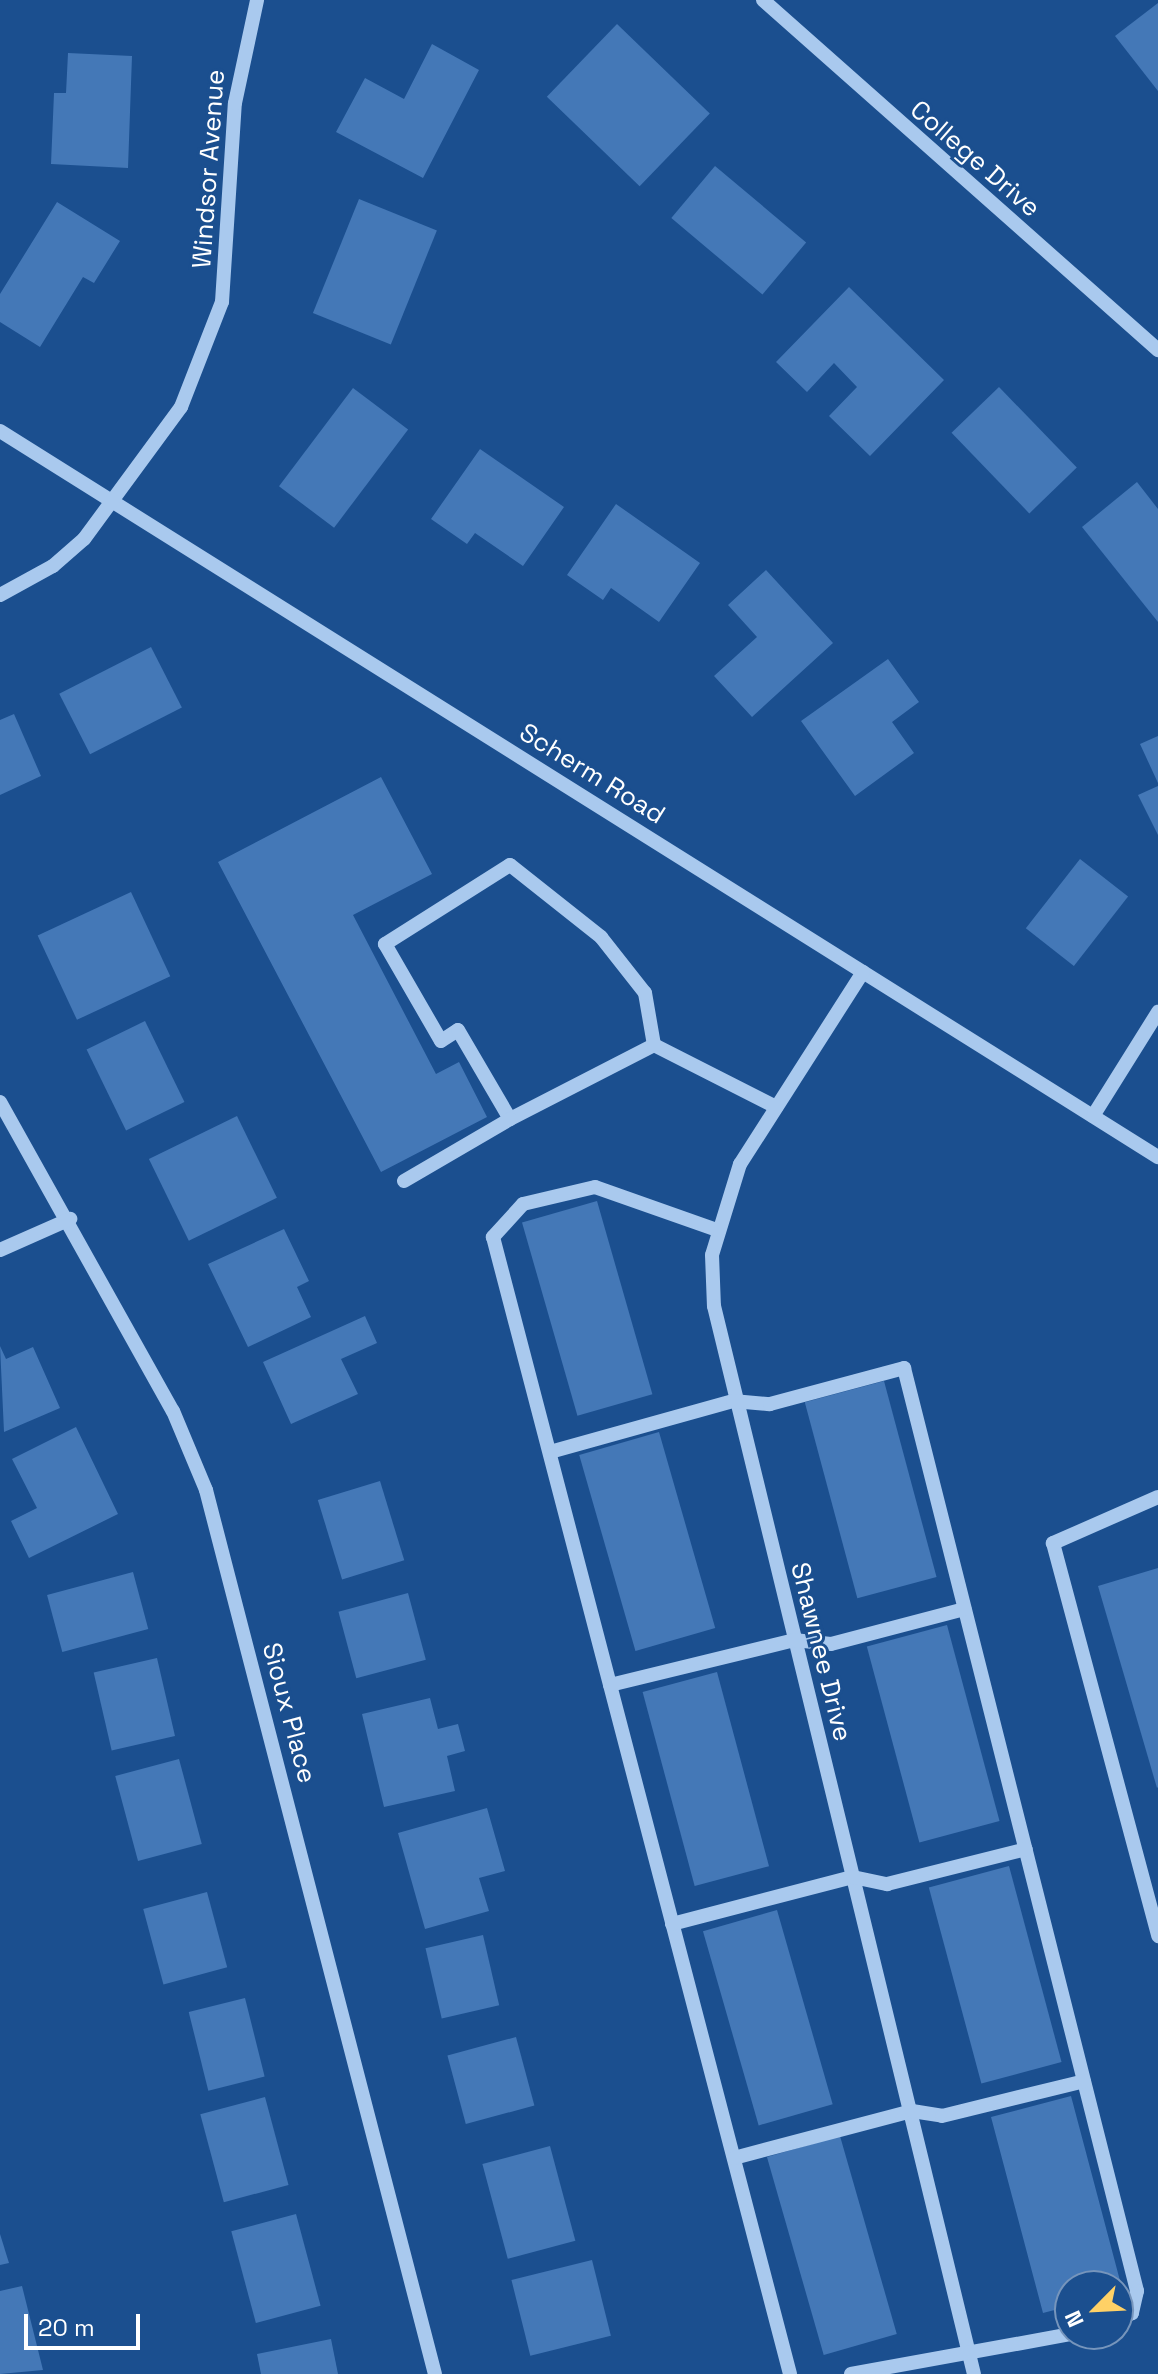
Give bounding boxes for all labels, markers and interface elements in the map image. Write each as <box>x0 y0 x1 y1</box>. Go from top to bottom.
street label: Windsor Avenue <box>186 68 232 270</box>
street label: College Drive <box>904 94 1046 224</box>
street label: Scherm Road <box>514 717 670 831</box>
street label: Shawnee Drive <box>784 1559 858 1745</box>
street label: Sioux Place <box>255 1639 323 1787</box>
north arrow <box>1054 2270 1134 2350</box>
scale bar <box>28 2298 144 2348</box>
text: N <box>1058 2307 1090 2331</box>
text: 20 m <box>38 2312 95 2343</box>

